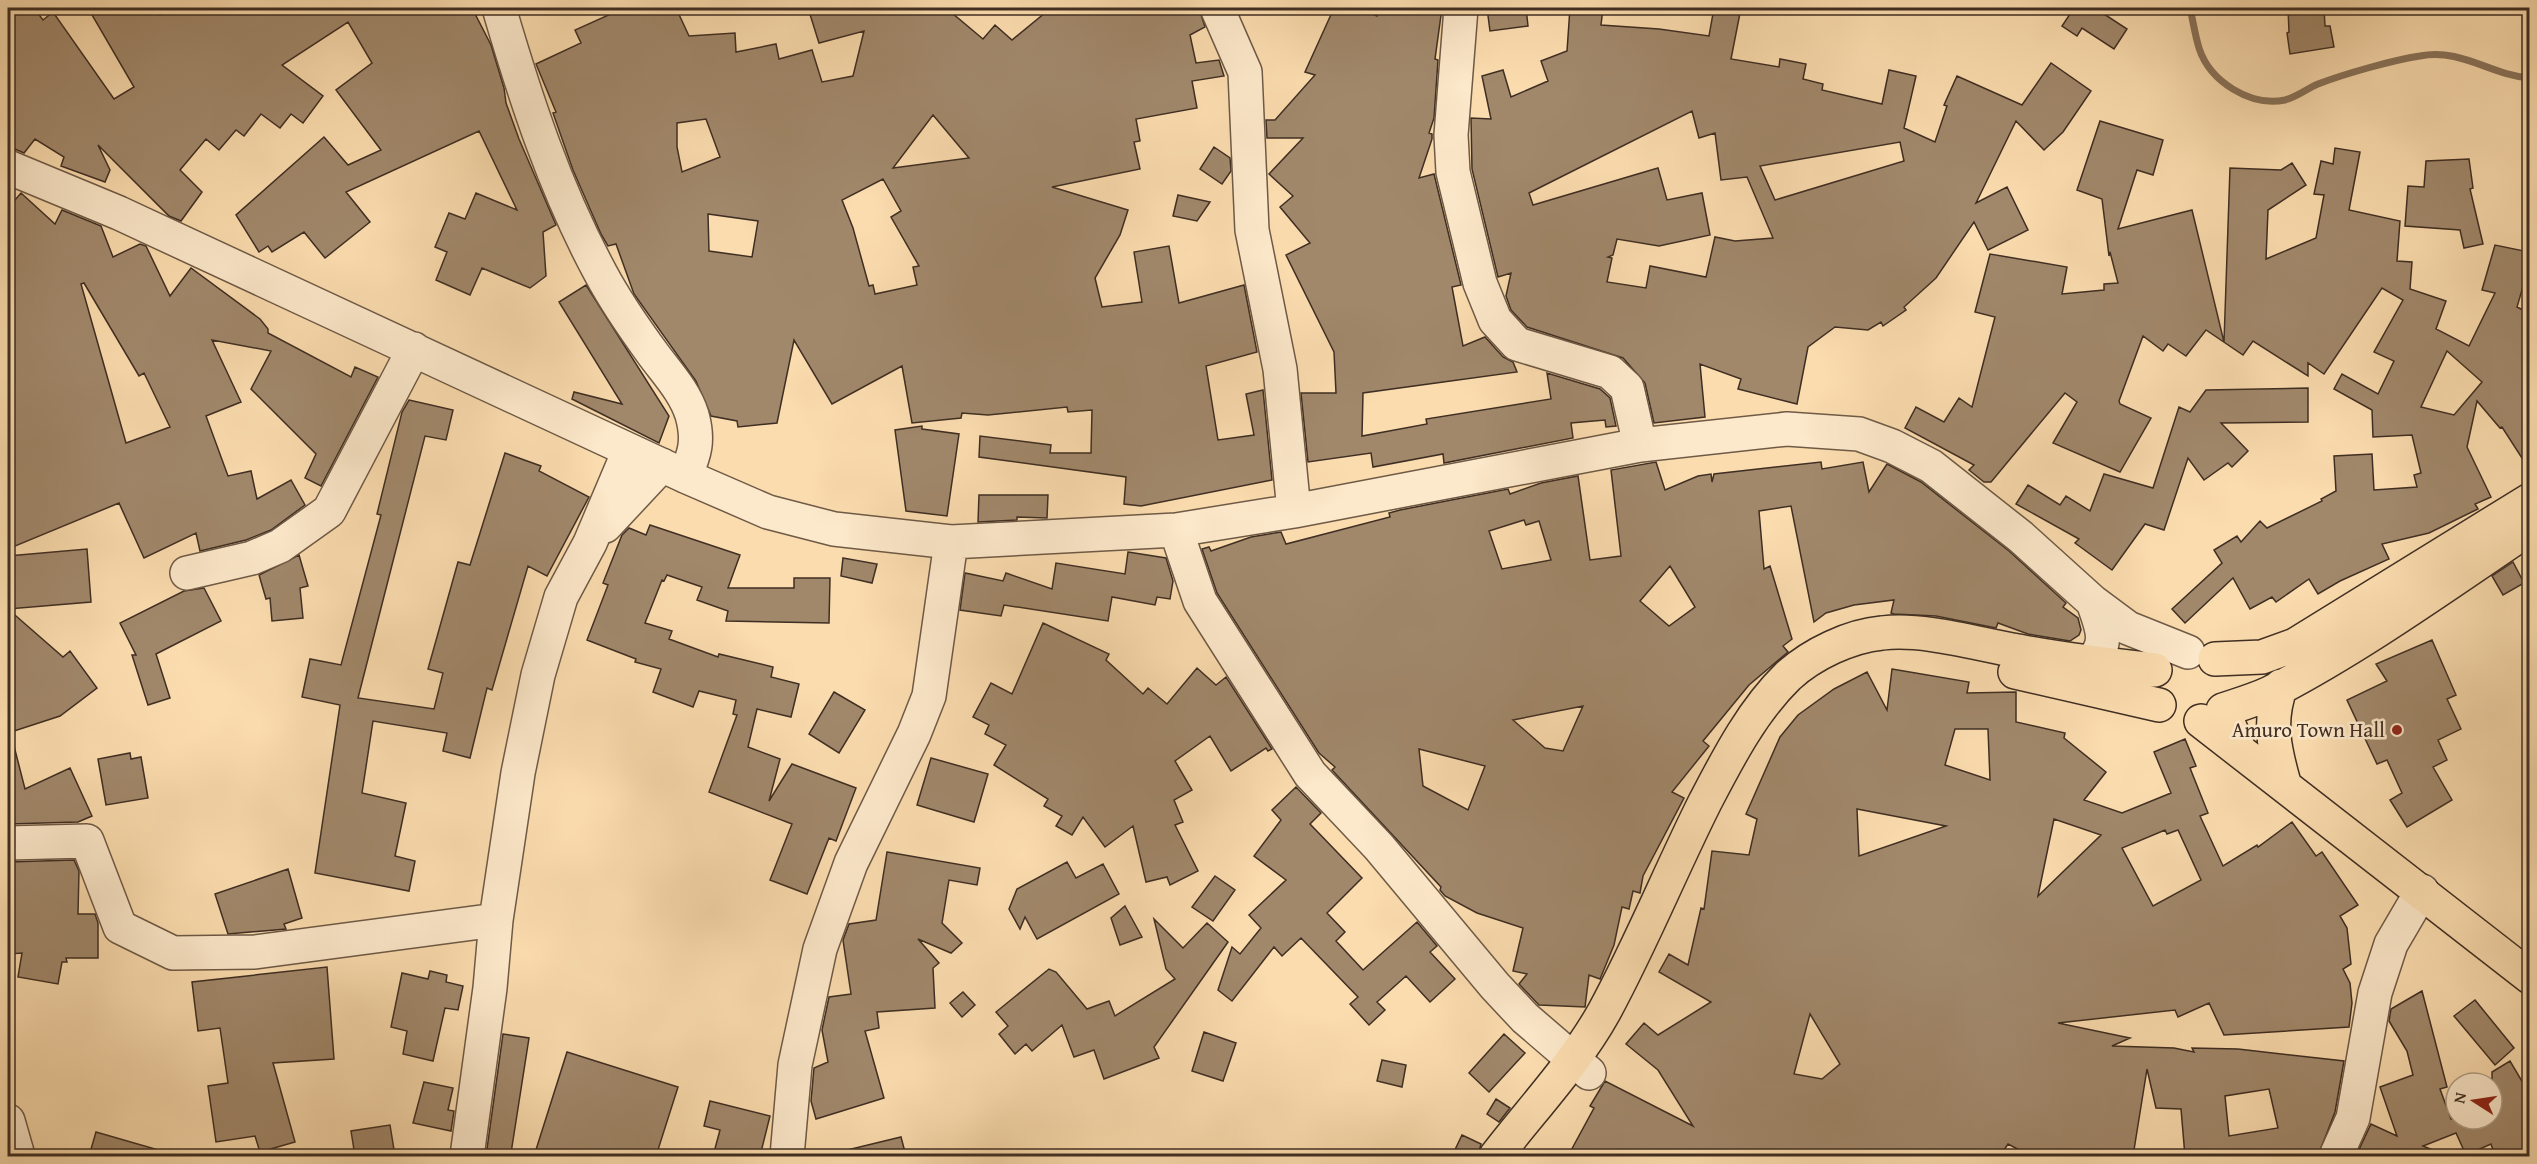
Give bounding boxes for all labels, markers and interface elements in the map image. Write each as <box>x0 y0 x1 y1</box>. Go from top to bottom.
place label: Amuro Town Hall <box>2232 714 2385 745</box>
marker: Amuro Town Hall <box>2390 723 2404 737</box>
north arrow <box>2444 1071 2504 1131</box>
text: N <box>2446 1090 2472 1106</box>

